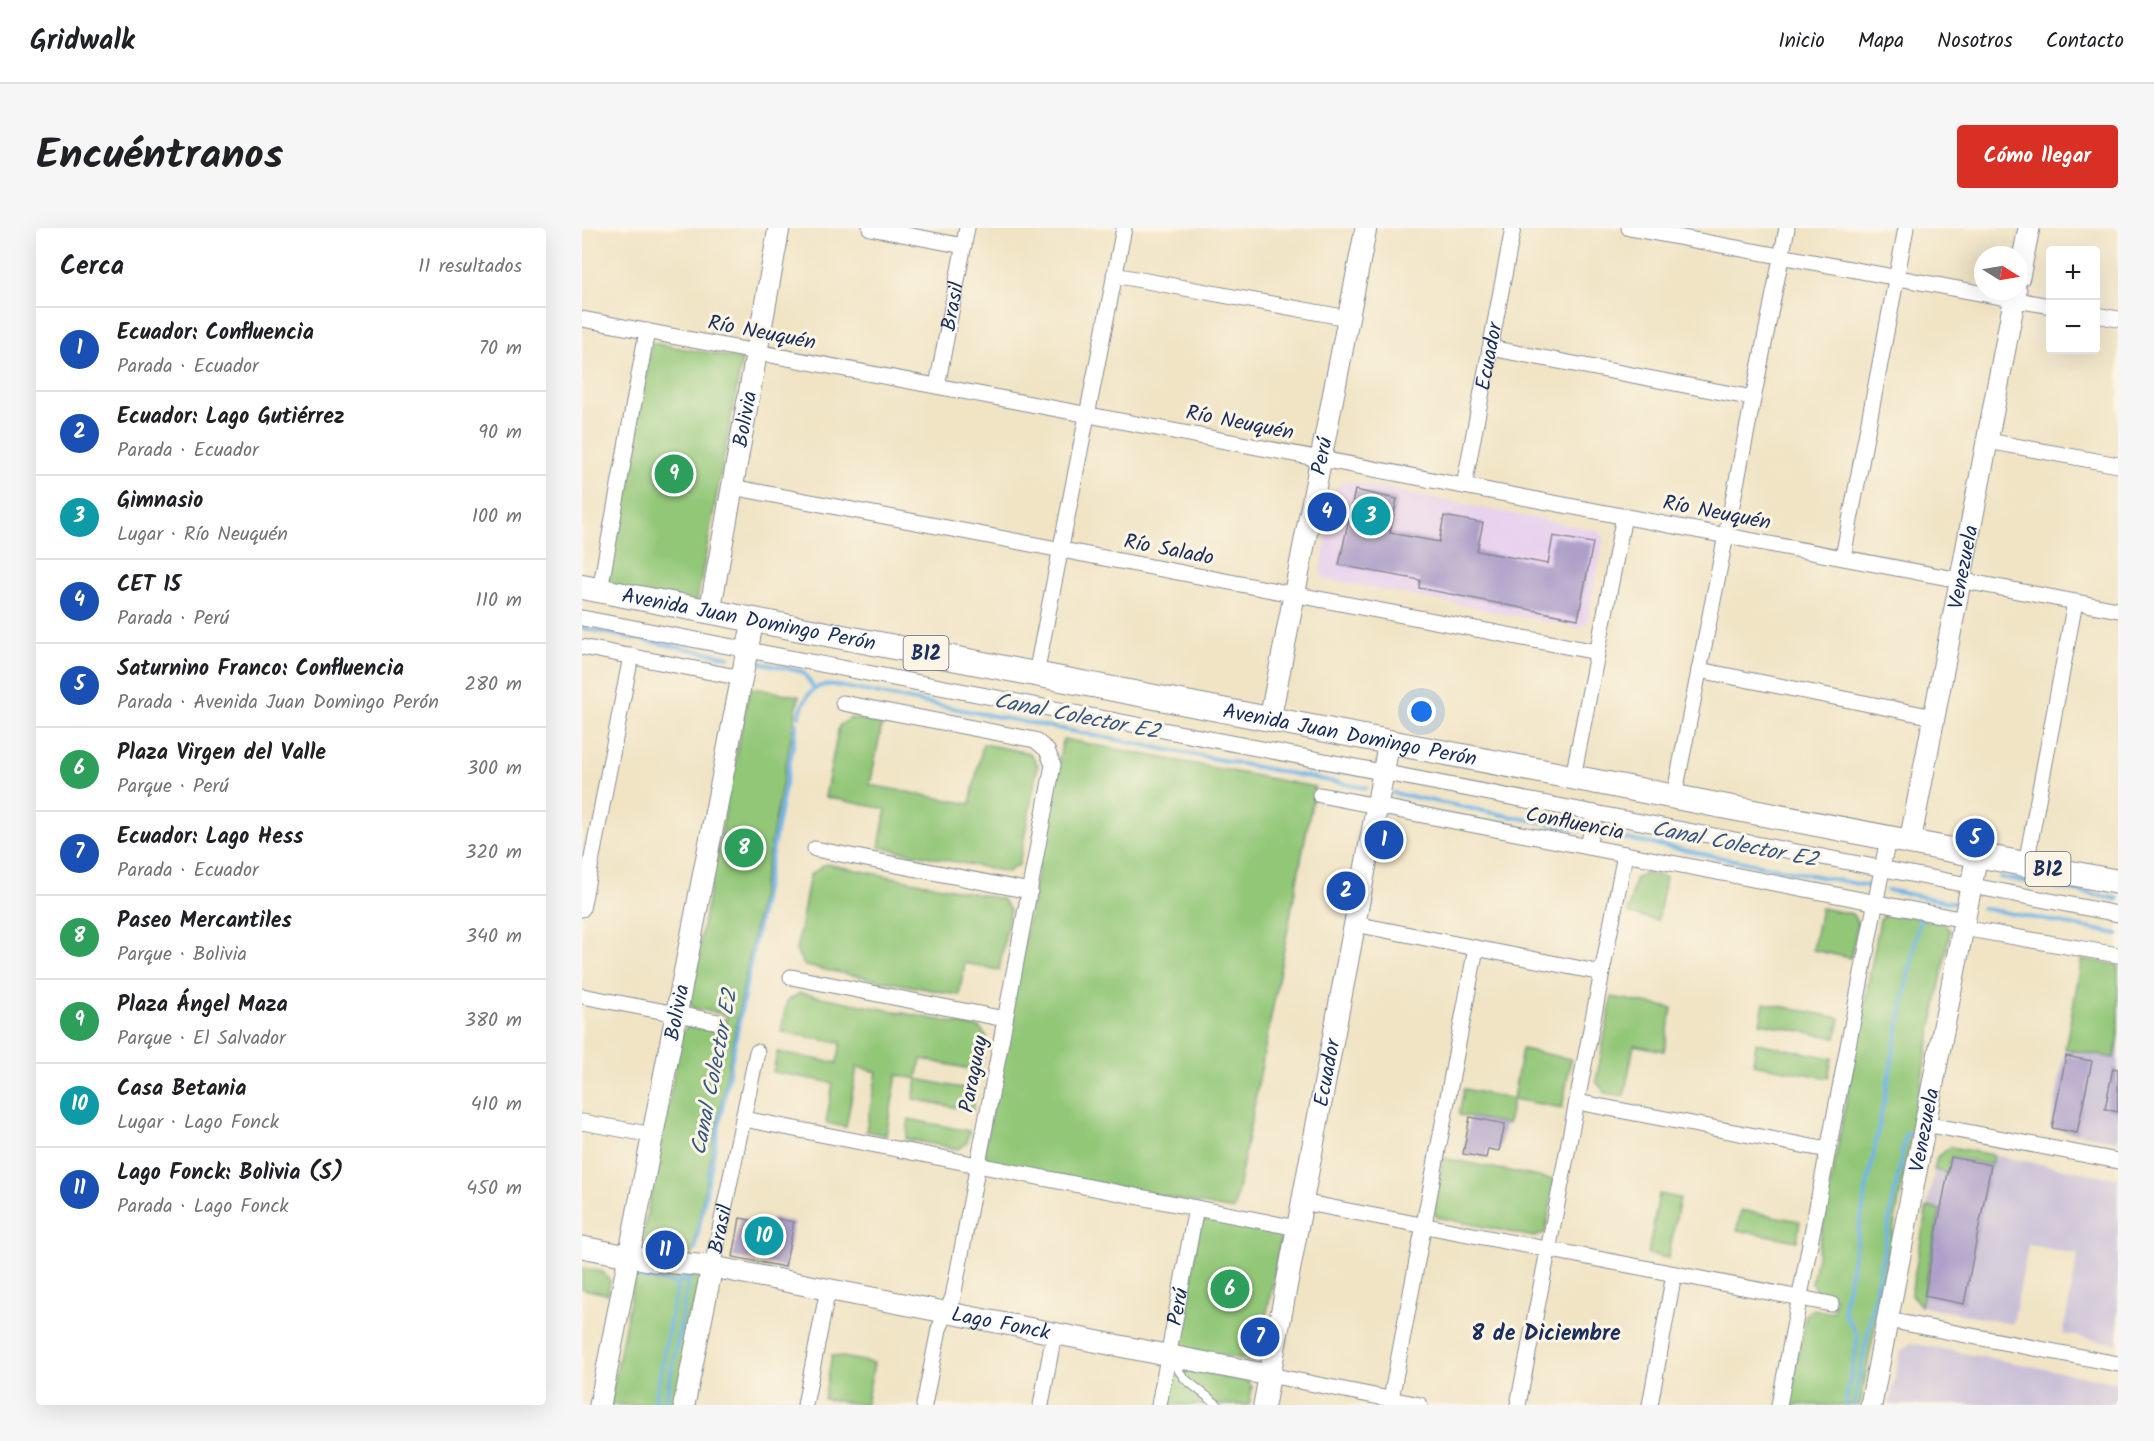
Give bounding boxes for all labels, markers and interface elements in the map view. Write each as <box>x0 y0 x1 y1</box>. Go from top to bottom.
text: Gridwalk <box>30 19 135 64</box>
text: Inicio <box>1778 25 1825 58</box>
text: Mapa <box>1858 25 1904 58</box>
text: Nosotros <box>1937 25 2013 58</box>
text: Contacto <box>2046 25 2124 58</box>
text: Encuéntranos <box>36 123 283 190</box>
button: Cómo llegar <box>1957 125 2118 188</box>
text: Cerca <box>60 246 124 288</box>
north arrow <box>1974 246 2028 300</box>
map controls <box>2046 246 2100 354</box>
button: + <box>2046 246 2100 300</box>
text: 11 resultados <box>418 251 522 283</box>
street label: Brasil <box>933 279 974 334</box>
button: − <box>2046 300 2100 354</box>
street label: Río Neuquén <box>705 307 819 360</box>
text: Ecuador: Confluencia <box>117 316 314 351</box>
street label: Ecuador <box>1467 319 1513 393</box>
text: 1 <box>76 333 83 365</box>
text: 70 m <box>479 333 522 365</box>
text: Parada · Ecuador <box>117 351 259 383</box>
street label: Bolivia <box>725 388 767 450</box>
street label: Río Neuquén <box>1183 397 1297 450</box>
text: Ecuador: Lago Gutiérrez <box>117 400 345 435</box>
text: 2 <box>74 417 85 449</box>
text: 90 m <box>478 417 522 449</box>
street label: Perú <box>1303 434 1343 478</box>
text: Parada · Ecuador <box>117 435 259 467</box>
pin: 9 <box>654 452 694 496</box>
text: Gimnasio <box>117 484 203 519</box>
street label: Río Neuquén <box>1660 487 1774 540</box>
pin: 4 <box>1308 490 1346 534</box>
pin: 3 <box>1352 494 1390 538</box>
text: 3 <box>74 501 85 533</box>
text: 100 m <box>472 501 522 533</box>
text: Lugar · Río Neuquén <box>117 519 288 551</box>
street label: Venezuela <box>1940 522 1989 612</box>
street label: Río Salado <box>1121 526 1217 575</box>
text: CET 15 <box>117 568 181 603</box>
street label: Avenida Juan Domingo Perón <box>619 580 878 661</box>
text: 4 <box>74 585 85 617</box>
text: 110 m <box>476 585 522 617</box>
text: Parada · Perú <box>117 603 229 635</box>
road number: B12 <box>904 636 948 670</box>
text: Saturnino Franco: Confluencia <box>117 652 404 687</box>
text: 5 <box>74 669 85 701</box>
text: 280 m <box>464 669 522 701</box>
water label: Canal Colector E2 <box>991 684 1165 751</box>
text: Parada · Avenida Juan Domingo Perón <box>117 687 439 719</box>
street label: Avenida Juan Domingo Perón <box>1220 695 1479 776</box>
your location <box>1407 697 1436 726</box>
text: Plaza Virgen del Valle <box>117 736 326 771</box>
text: 6 <box>74 753 85 785</box>
text: 300 m <box>467 753 522 785</box>
text: Parque · Perú <box>117 771 229 803</box>
street label: Confluencia <box>1523 799 1627 850</box>
water label: Canal Colector E2 <box>1649 812 1823 879</box>
pin: 5 <box>1956 816 1994 860</box>
pin: 1 <box>1364 818 1404 862</box>
text: Ecuador: Lago Hess <box>117 820 303 855</box>
pin: 8 <box>724 826 764 870</box>
text: 7 <box>75 837 84 869</box>
text: 320 m <box>465 837 522 869</box>
road number: B12 <box>2026 852 2070 886</box>
text: Parada · Ecuador <box>117 855 259 887</box>
pin: 2 <box>1326 868 1365 914</box>
text: Paseo Mercantiles <box>117 904 292 939</box>
text: 8 <box>74 921 85 953</box>
text: 340 m <box>466 921 522 953</box>
text: Parque · Bolivia <box>117 939 247 971</box>
street label: Bolivia <box>656 982 700 1044</box>
water label: Canal Colector E2 <box>682 984 749 1158</box>
text: Plaza Ángel Maza <box>117 988 288 1023</box>
text: 9 <box>74 1005 85 1037</box>
text: 380 m <box>465 1005 522 1037</box>
text: Parque · El Salvador <box>117 1023 286 1055</box>
street label: Paraguay <box>951 1033 998 1116</box>
street label: Ecuador <box>1306 1035 1351 1110</box>
text: Casa Betania <box>117 1072 247 1107</box>
street label: Venezuela <box>1901 1085 1950 1175</box>
text: 10 <box>71 1089 88 1121</box>
text: 410 m <box>471 1089 522 1121</box>
text: Lugar · Lago Fonck <box>117 1107 279 1139</box>
text: Lago Fonck: Bolivia (S) <box>117 1156 343 1191</box>
text: 11 <box>73 1173 86 1205</box>
text: 450 m <box>466 1173 522 1205</box>
text: Parada · Lago Fonck <box>117 1191 289 1223</box>
street label: Brasil <box>700 1202 743 1257</box>
pin: 10 <box>744 1214 783 1258</box>
pin: 11 <box>646 1228 685 1272</box>
pin: 6 <box>1210 1266 1250 1312</box>
street label: Perú <box>1159 1284 1199 1329</box>
street label: Lago Fonck <box>948 1299 1053 1350</box>
pin: 7 <box>1240 1314 1280 1360</box>
district label: 8 de Diciembre <box>1471 1317 1621 1352</box>

